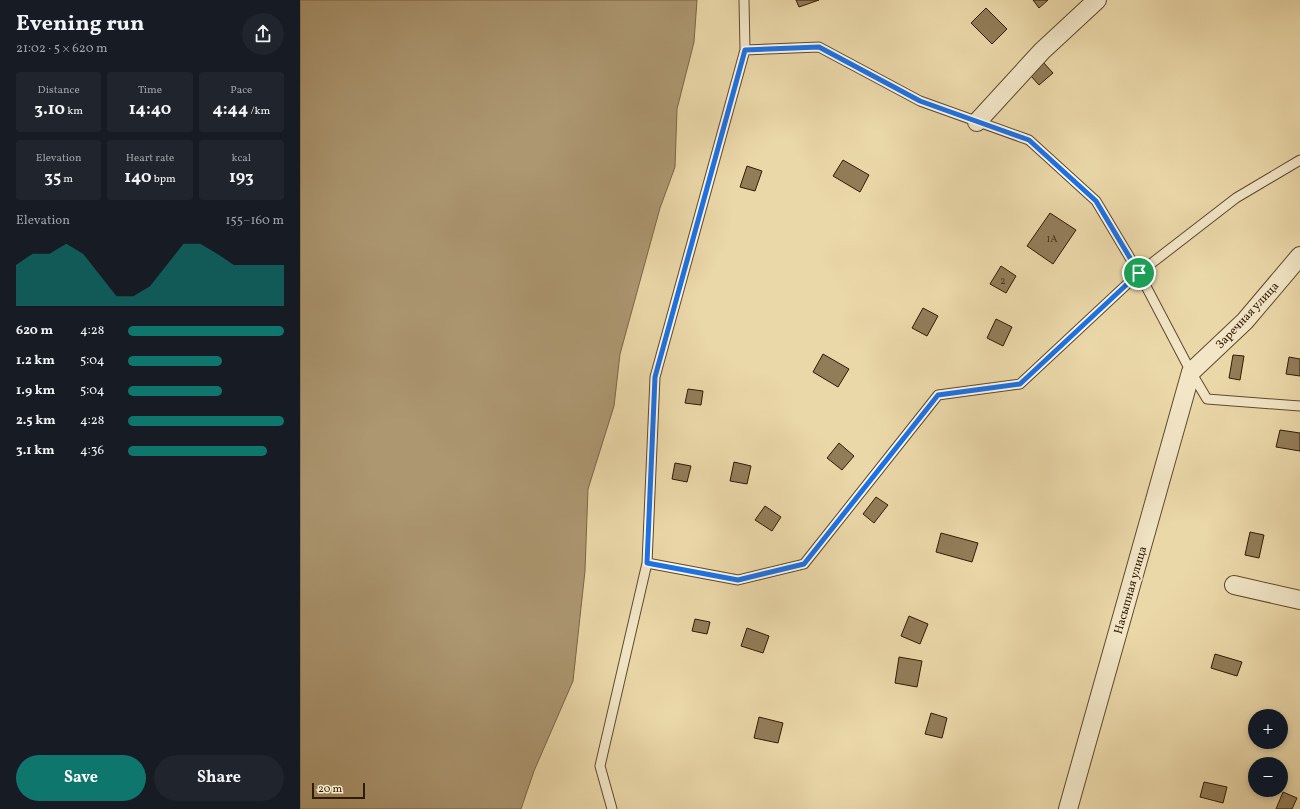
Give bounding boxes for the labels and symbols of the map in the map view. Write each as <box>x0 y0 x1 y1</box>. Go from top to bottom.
house number: 1А <box>1047 232 1057 246</box>
pin <box>1122 256 1156 290</box>
house number: 2 <box>1000 274 1006 288</box>
street label: Заречная улица <box>1212 279 1283 353</box>
street label: Насыпная улица <box>1111 544 1151 636</box>
scale bar <box>312 781 365 800</box>

